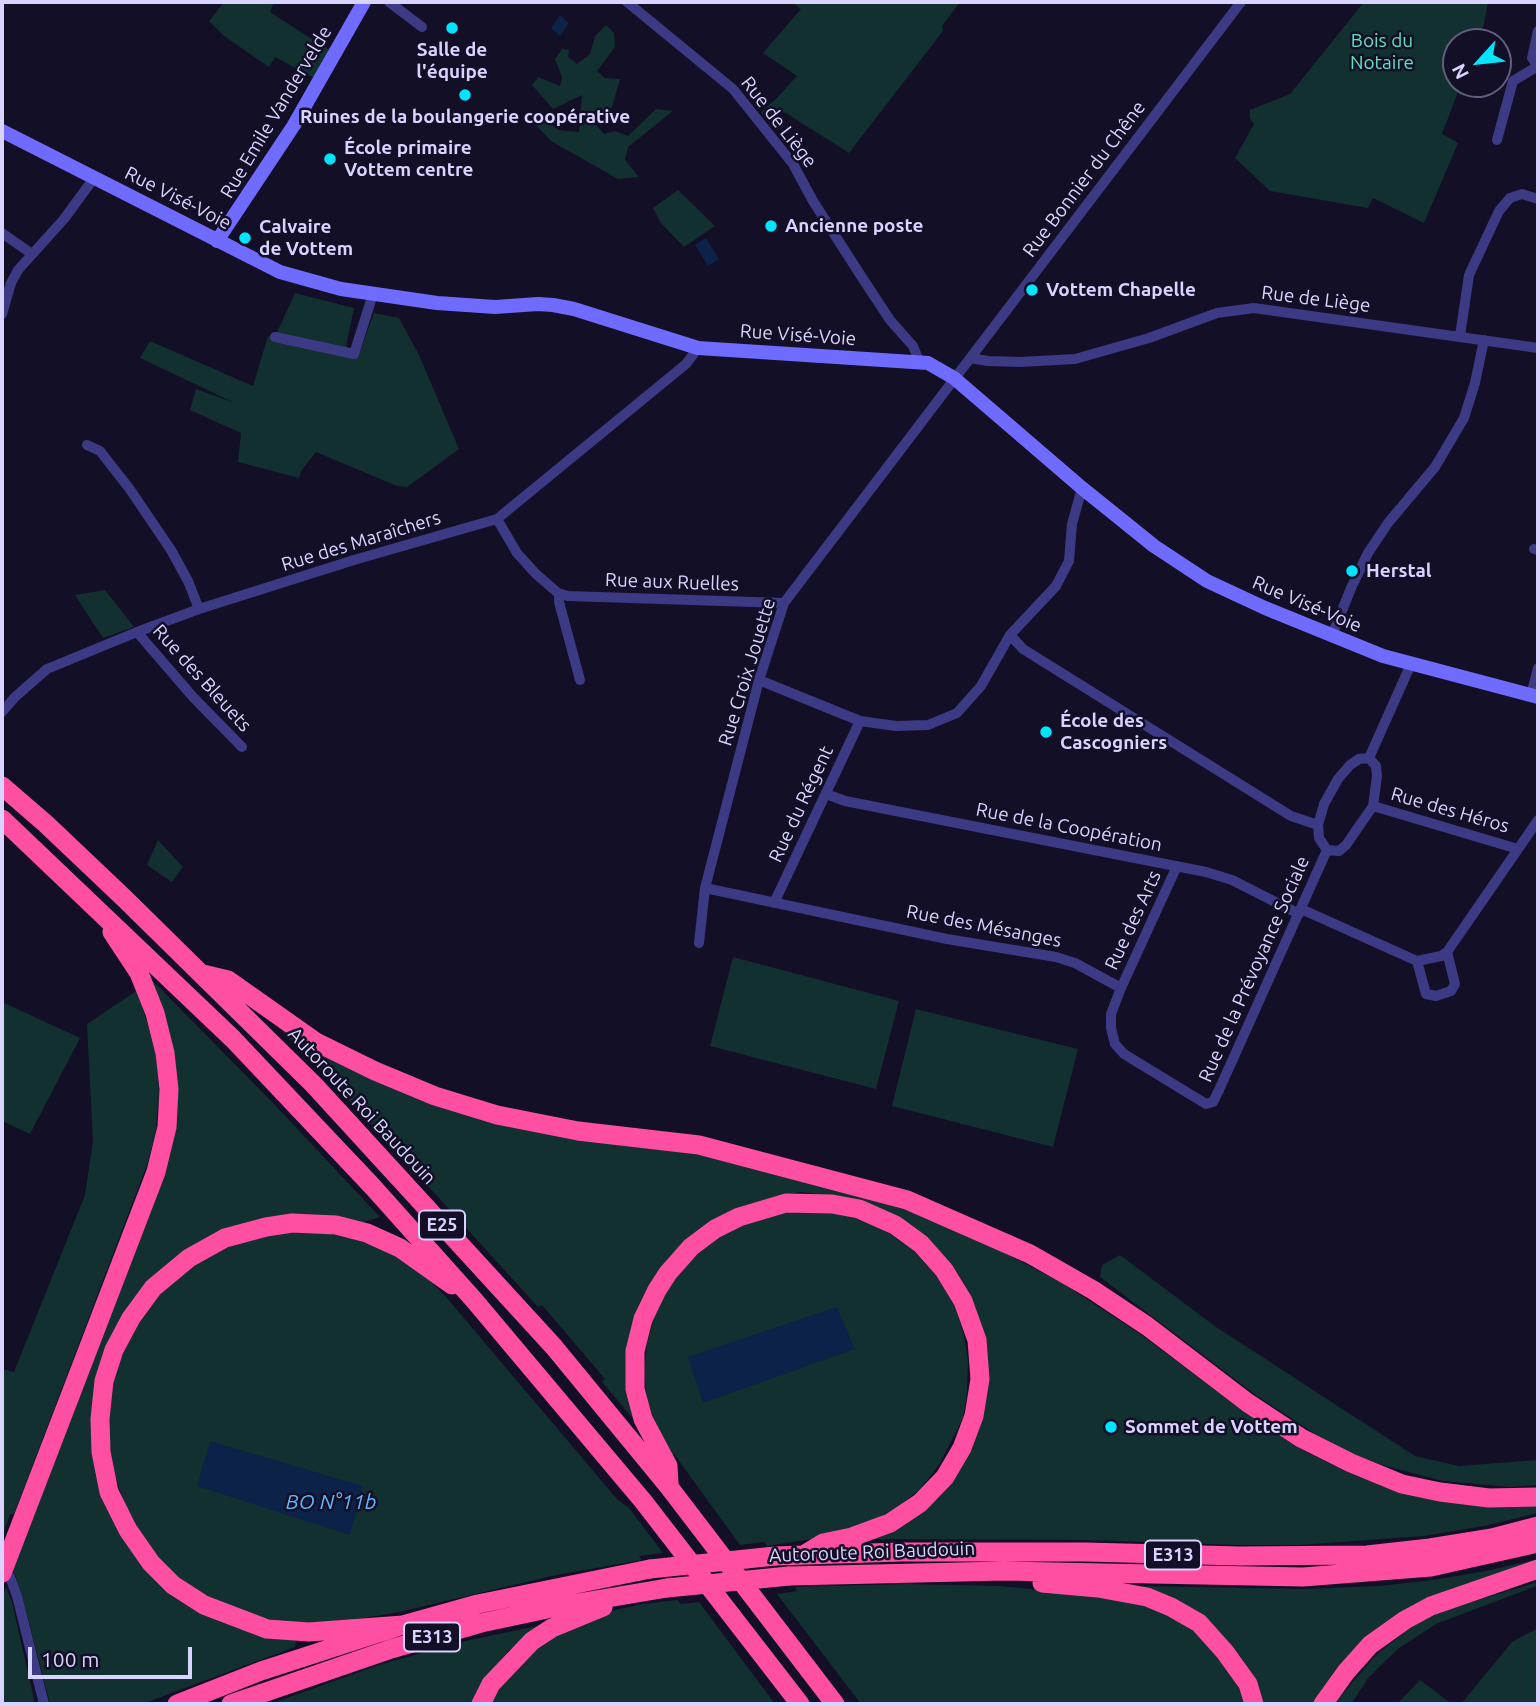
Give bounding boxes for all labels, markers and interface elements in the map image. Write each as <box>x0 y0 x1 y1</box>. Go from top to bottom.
marker: Salle de l'équipe <box>444 20 460 36</box>
street label: Rue Emile Vandervelde <box>216 22 336 202</box>
north arrow <box>1442 28 1512 98</box>
park label: Bois du Notaire <box>1350 30 1414 74</box>
place label: Salle de l'équipe <box>416 39 488 83</box>
text: N <box>1447 60 1473 83</box>
street label: Rue de Liège <box>736 72 822 172</box>
marker: Ruines de la boulangerie coopérative <box>457 87 473 103</box>
street label: Rue Bonnier du Chêne <box>1018 96 1150 262</box>
place label: Ruines de la boulangerie coopérative <box>300 106 630 128</box>
place label: École primaire Vottem centre <box>344 137 474 181</box>
marker: École primaire Vottem centre <box>322 151 338 167</box>
street label: Rue Visé-Voie <box>121 161 235 235</box>
place label: Ancienne poste <box>785 215 923 237</box>
place label: Calvaire de Vottem <box>259 216 353 260</box>
marker: Ancienne poste <box>763 218 779 234</box>
marker: Calvaire de Vottem <box>237 230 253 246</box>
place label: Vottem Chapelle <box>1046 279 1196 301</box>
street label: Rue de Liège <box>1260 281 1372 317</box>
marker: Vottem Chapelle <box>1024 282 1040 298</box>
street label: Rue Visé-Voie <box>739 320 857 350</box>
street label: Rue des Maraîchers <box>279 506 443 576</box>
place label: Herstal <box>1366 560 1431 582</box>
marker: Herstal <box>1344 563 1360 579</box>
street label: Rue aux Ruelles <box>605 568 739 596</box>
street label: Rue Visé-Voie <box>1249 571 1365 637</box>
street label: Rue Croix Jouette <box>714 595 780 749</box>
street label: Rue des Bleuets <box>148 620 256 736</box>
place label: École des Cascogniers <box>1060 710 1167 754</box>
marker: École des Cascogniers <box>1038 724 1054 740</box>
street label: Rue du Régent <box>764 742 838 866</box>
street label: Rue des Héros <box>1388 782 1512 838</box>
street label: Rue de la Coopération <box>974 798 1164 856</box>
street label: Rue de la Prévoyance Sociale <box>1194 852 1314 1086</box>
street label: Rue des Arts <box>1100 867 1166 973</box>
street label: Rue des Mésanges <box>905 900 1063 952</box>
street label: Autoroute Roi Baudouin <box>283 1023 441 1189</box>
road number: E25 <box>419 1210 465 1240</box>
place label: Sommet de Vottem <box>1125 1416 1298 1438</box>
marker: Sommet de Vottem <box>1103 1419 1119 1435</box>
water label: BO N°11b <box>286 1489 376 1515</box>
street label: Autoroute Roi Baudouin <box>769 1537 975 1567</box>
road number: E313 <box>1145 1540 1201 1570</box>
road number: E313 <box>404 1622 460 1652</box>
scale bar <box>32 1632 196 1676</box>
text: 100 m <box>41 1647 99 1671</box>

